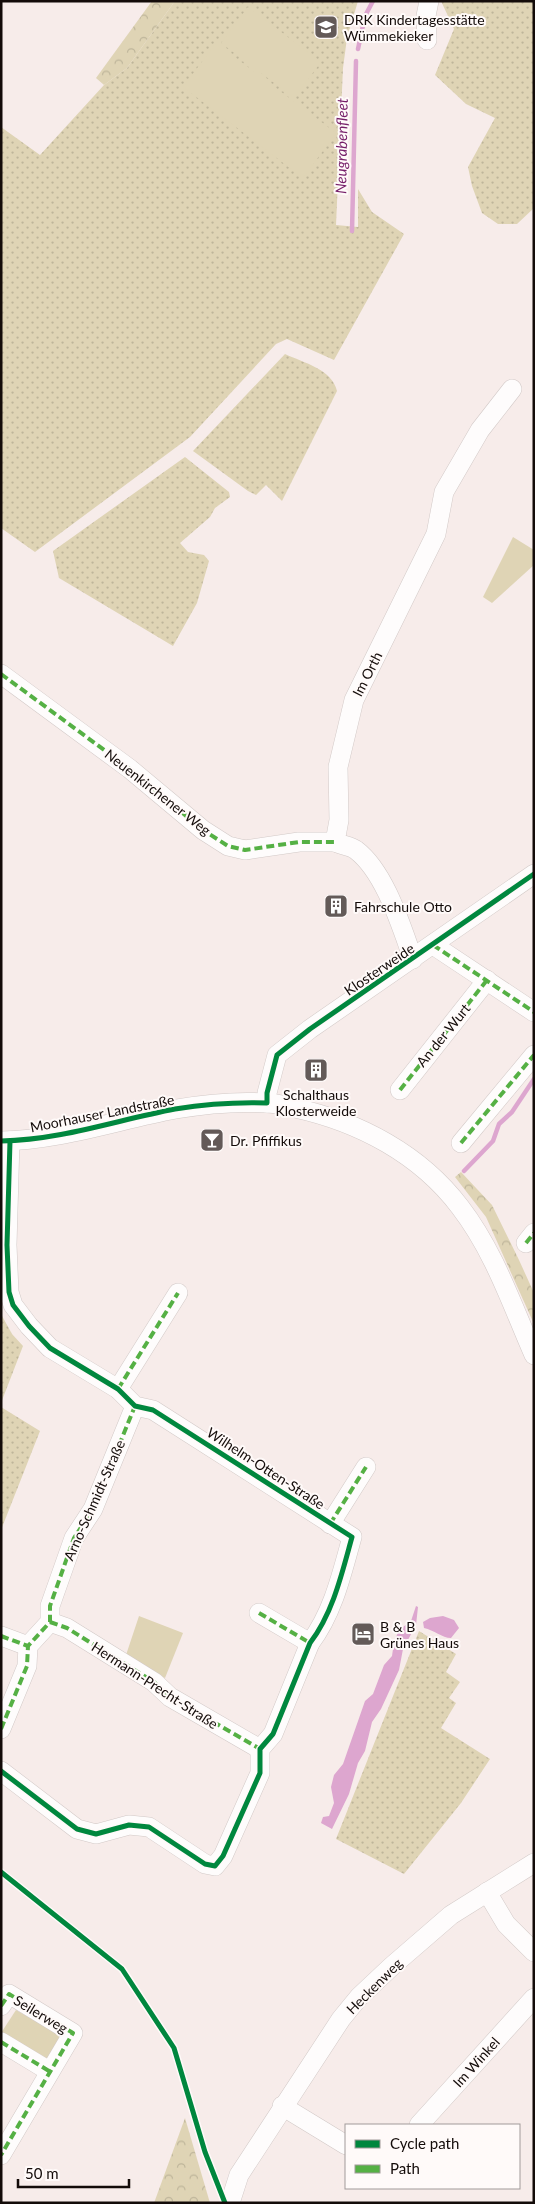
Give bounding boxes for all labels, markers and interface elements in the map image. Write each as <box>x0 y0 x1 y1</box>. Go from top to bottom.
place label: DRK Kindertagesstätte Wümmekieker <box>344 11 485 44</box>
school or university icon: DRK Kindertagesstätte Wümmekieker <box>313 14 339 40</box>
water label: Neugrabenfleet <box>331 97 351 194</box>
street label: Im Orth <box>349 649 385 699</box>
street label: Neuenkirchener Weg <box>102 745 214 839</box>
building icon: Fahrschule Otto <box>323 893 349 919</box>
place label: Fahrschule Otto <box>354 898 452 915</box>
street label: Klosterweide <box>341 939 417 999</box>
street label: An der Wurt <box>412 1000 474 1070</box>
building icon: Schalthaus Klosterweide <box>303 1057 329 1083</box>
place label: Schalthaus Klosterweide <box>276 1086 356 1119</box>
street label: Moorhauser Landstraße <box>28 1091 176 1135</box>
bar icon: Dr. Pfiffikus <box>199 1127 225 1153</box>
place label: Dr. Pfiffikus <box>230 1132 302 1149</box>
street label: Wilhelm-Otten-Straße <box>204 1424 328 1512</box>
street label: Arno-Schmidt-Straße <box>60 1437 128 1563</box>
place label: B & B Grünes Haus <box>380 1618 459 1651</box>
hotel icon: B & B Grünes Haus <box>350 1621 376 1647</box>
street label: Hermann-Precht-Straße <box>89 1638 221 1732</box>
street label: Heckenweg <box>343 1955 405 2017</box>
street label: Seilerweg <box>11 1991 71 2037</box>
street label: Im Winkel <box>449 2033 503 2091</box>
legend <box>345 2124 520 2189</box>
text: Cycle path <box>390 2134 459 2152</box>
scale bar <box>18 2156 129 2188</box>
text: Path <box>390 2159 420 2177</box>
text: 50 m <box>25 2164 59 2182</box>

